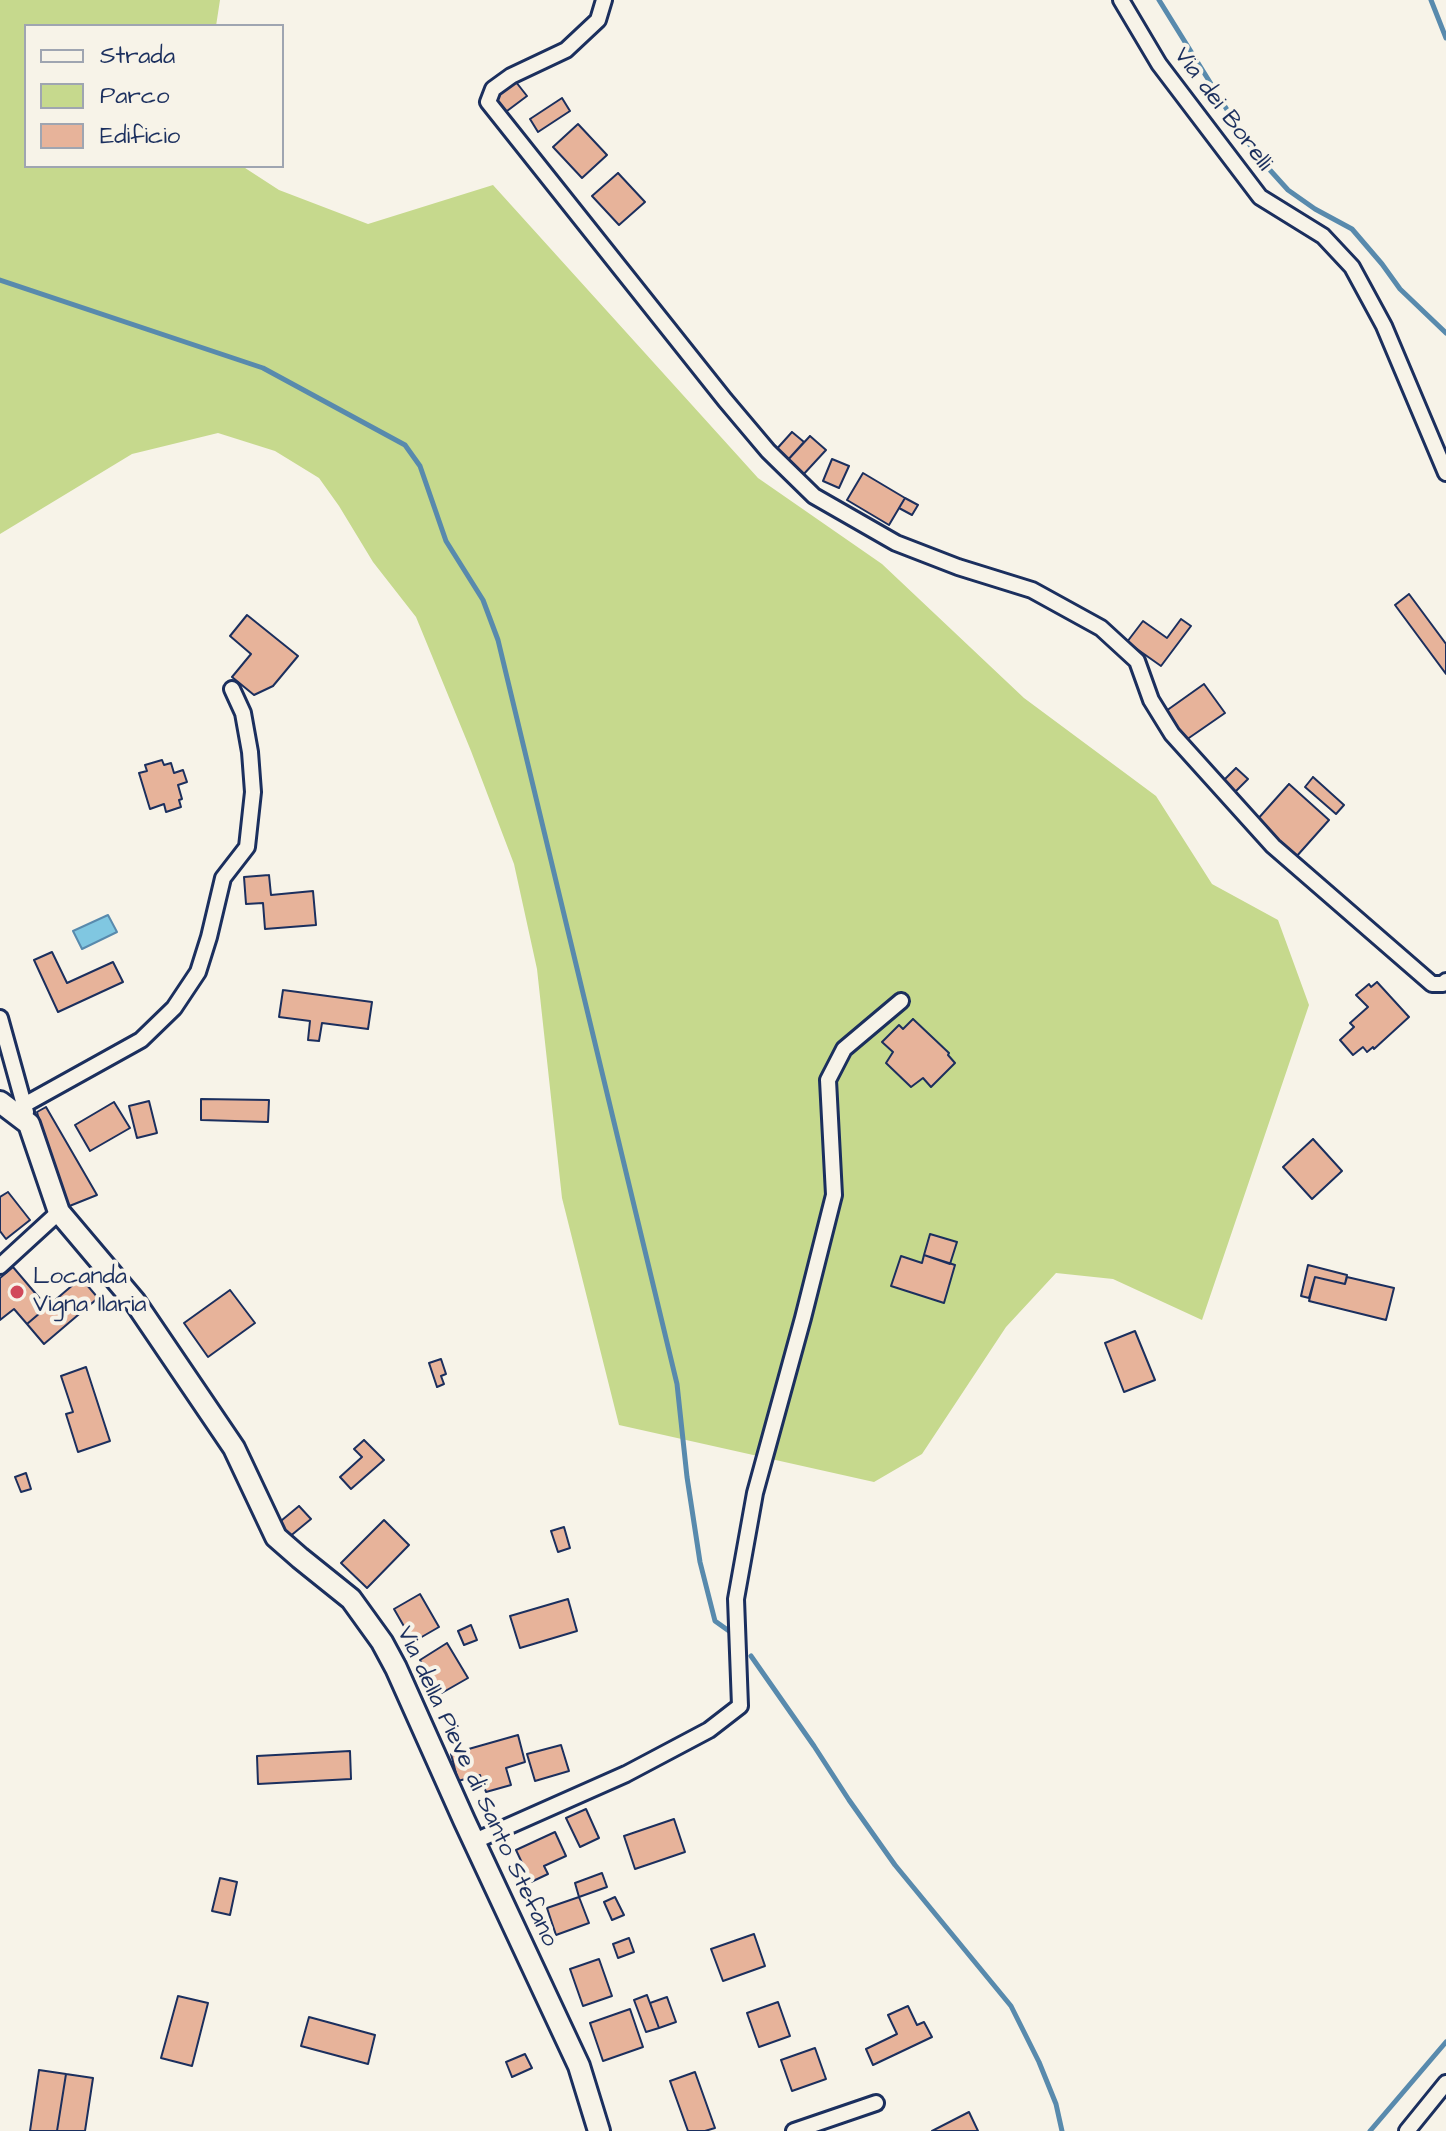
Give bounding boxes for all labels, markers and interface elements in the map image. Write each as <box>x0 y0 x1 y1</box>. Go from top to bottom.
legend <box>24 24 284 168</box>
text: Strada <box>100 39 175 73</box>
street label: Via dei Borelli <box>1166 43 1278 177</box>
text: Parco <box>100 79 169 113</box>
text: Edificio <box>100 119 180 153</box>
place label: Locanda Vigna Ilaria <box>33 1264 147 1320</box>
marker: Locanda Vigna Ilaria <box>8 1283 26 1301</box>
street label: Via della Pieve di Santo Stefano <box>389 1622 563 1952</box>

